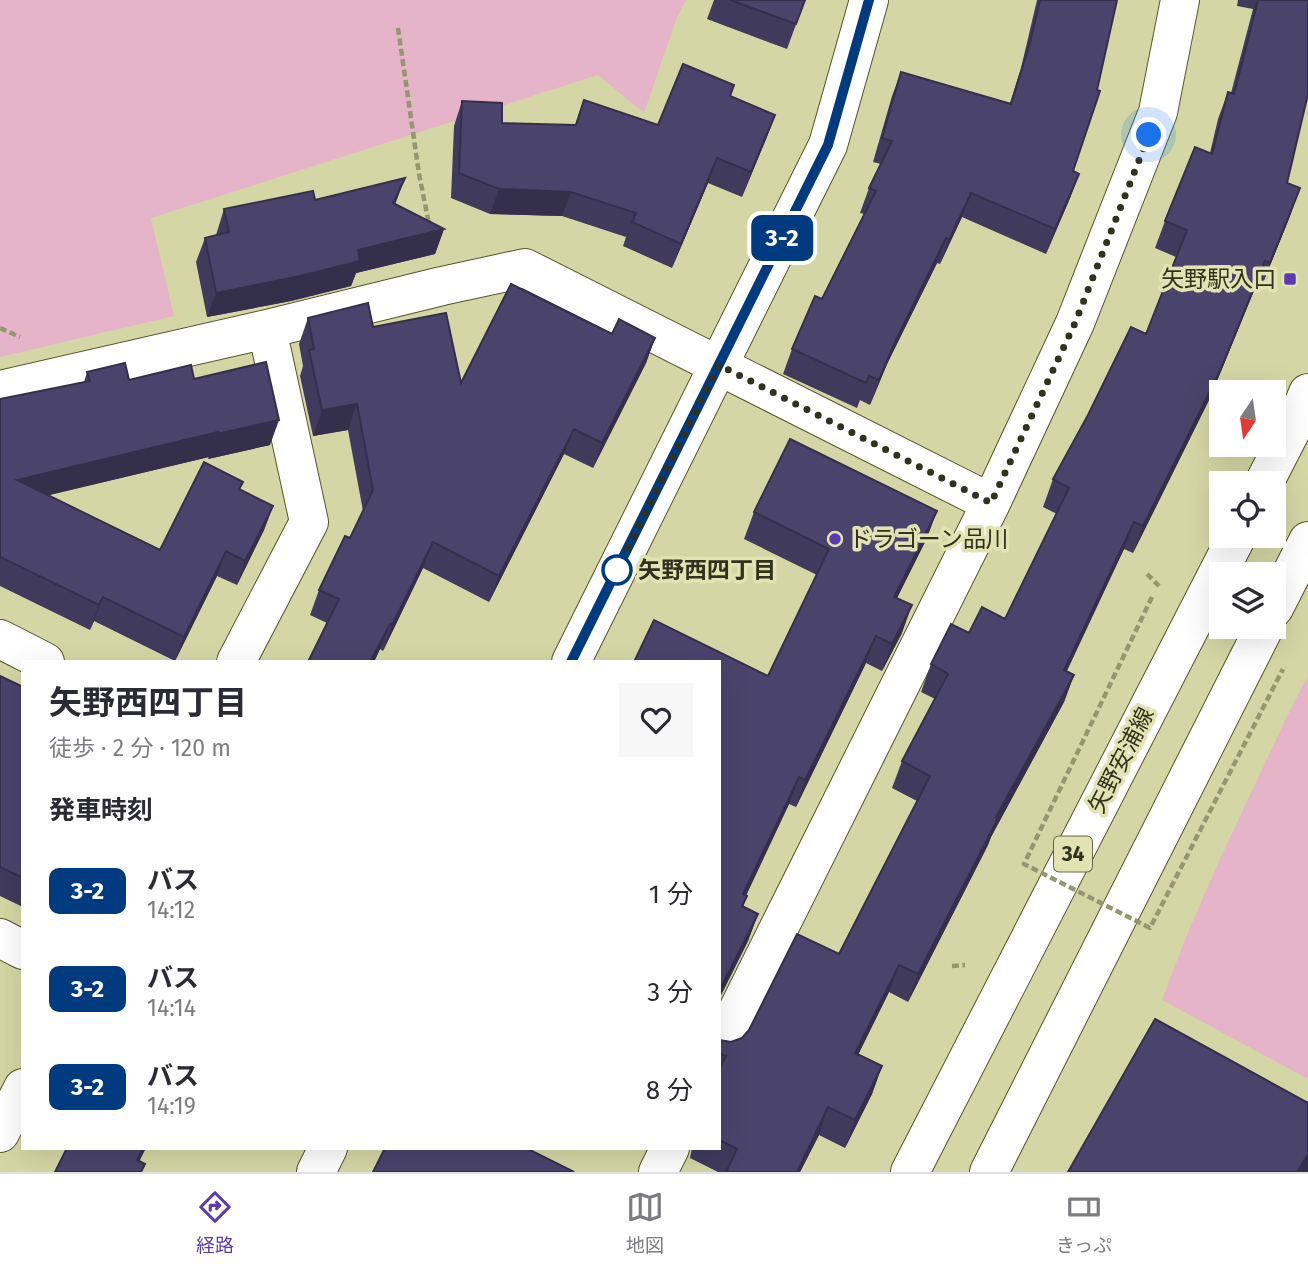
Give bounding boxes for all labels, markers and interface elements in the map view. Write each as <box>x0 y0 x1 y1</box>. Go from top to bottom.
your location <box>1131 117 1166 152</box>
line badge: 3-2 <box>742 215 822 261</box>
text: 3-2 <box>765 224 799 252</box>
place label: 矢野駅入口 <box>1161 265 1276 293</box>
marker: 矢野駅入口 <box>1282 271 1298 287</box>
north arrow <box>1209 380 1286 457</box>
map controls <box>1209 380 1286 639</box>
button: locate <box>1209 471 1286 548</box>
place label: ドラゴーン品川 <box>849 525 1009 553</box>
marker: ドラゴーン品川 <box>827 531 843 547</box>
marker: 矢野西四丁目 <box>602 555 632 585</box>
place label: 矢野西四丁目 <box>638 556 776 584</box>
button: layers <box>1209 562 1286 639</box>
text: 矢野西四丁目 <box>49 683 247 723</box>
button: heart <box>619 683 693 757</box>
street label: 矢野安浦線 <box>1082 702 1160 818</box>
text: 徒歩 · 2 分 · 120 m <box>49 734 231 762</box>
text: 発車時刻 <box>49 795 153 826</box>
road number: 34 <box>1054 836 1092 872</box>
text: バス <box>147 865 199 896</box>
text: 3-2 <box>71 877 104 905</box>
text: 1 分 <box>649 879 693 910</box>
text: 14:12 <box>147 896 195 924</box>
text: バス <box>147 963 199 994</box>
text: 3-2 <box>71 975 104 1003</box>
text: 3 分 <box>647 977 693 1008</box>
text: 14:14 <box>147 994 196 1022</box>
text: バス <box>147 1061 199 1092</box>
text: 3-2 <box>71 1073 104 1101</box>
text: 8 分 <box>646 1075 693 1106</box>
text: 14:19 <box>147 1092 196 1120</box>
tab: 経路 <box>196 1188 234 1257</box>
tab: 地図 <box>626 1188 664 1257</box>
tab: きっぷ <box>1056 1188 1112 1257</box>

